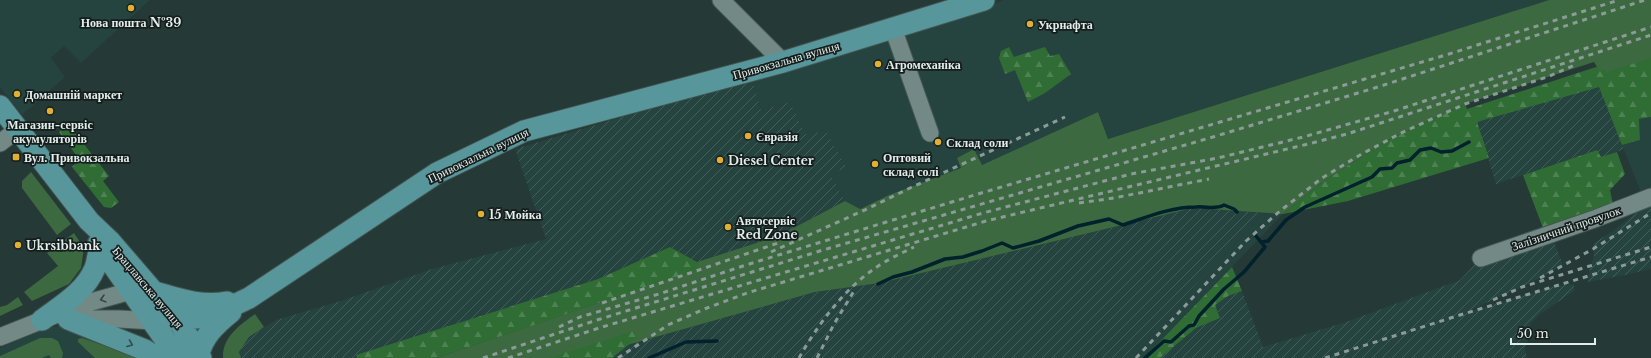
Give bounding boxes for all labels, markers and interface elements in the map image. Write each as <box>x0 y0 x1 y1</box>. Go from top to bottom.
marker: Нова пошта №39 <box>126 3 136 13</box>
place label: Нова пошта №39 <box>81 15 181 30</box>
place label: Укрнафта <box>1038 17 1093 32</box>
marker: Укрнафта <box>1025 19 1035 29</box>
street label: Привокзальна вулиця <box>731 37 842 82</box>
place label: Агромеханіка <box>886 57 961 72</box>
marker: Агромеханіка <box>873 59 883 69</box>
place label: Домашній маркет <box>25 87 122 102</box>
marker: Домашній маркет <box>12 89 22 99</box>
marker: Магазин-сервіс акумуляторів <box>45 106 55 116</box>
place label: Магазин-сервіс акумуляторів <box>7 117 93 146</box>
street label: Привокзальна вулиця <box>425 124 531 186</box>
place label: Євразія <box>756 129 798 144</box>
marker: Євразія <box>743 131 753 141</box>
place label: Склад соли <box>946 135 1008 150</box>
marker: Склад соли <box>933 137 943 147</box>
place label: Вул. Привокзальна <box>24 150 130 165</box>
place label: Оптовий склад солі <box>883 150 939 179</box>
marker: Вул. Привокзальна <box>11 152 21 162</box>
place label: Diesel Center <box>728 153 814 168</box>
marker: Diesel Center <box>715 155 725 165</box>
marker: Оптовий склад солі <box>870 159 880 169</box>
street label: Залізничний провулок <box>1510 202 1623 254</box>
place label: 15 Мойка <box>489 207 541 222</box>
marker: 15 Мойка <box>476 209 486 219</box>
place label: Автосервіс Red Zone <box>736 213 797 242</box>
marker: Автосервіс Red Zone <box>723 222 733 232</box>
place label: Ukrsibbank <box>26 238 101 253</box>
marker: Ukrsibbank <box>13 240 23 250</box>
street label: Брацлавська вулиця <box>110 243 187 331</box>
one-way arrow <box>100 294 107 303</box>
scale bar <box>1511 320 1595 346</box>
text: 50 m <box>1517 326 1549 341</box>
one-way arrow <box>127 340 134 348</box>

